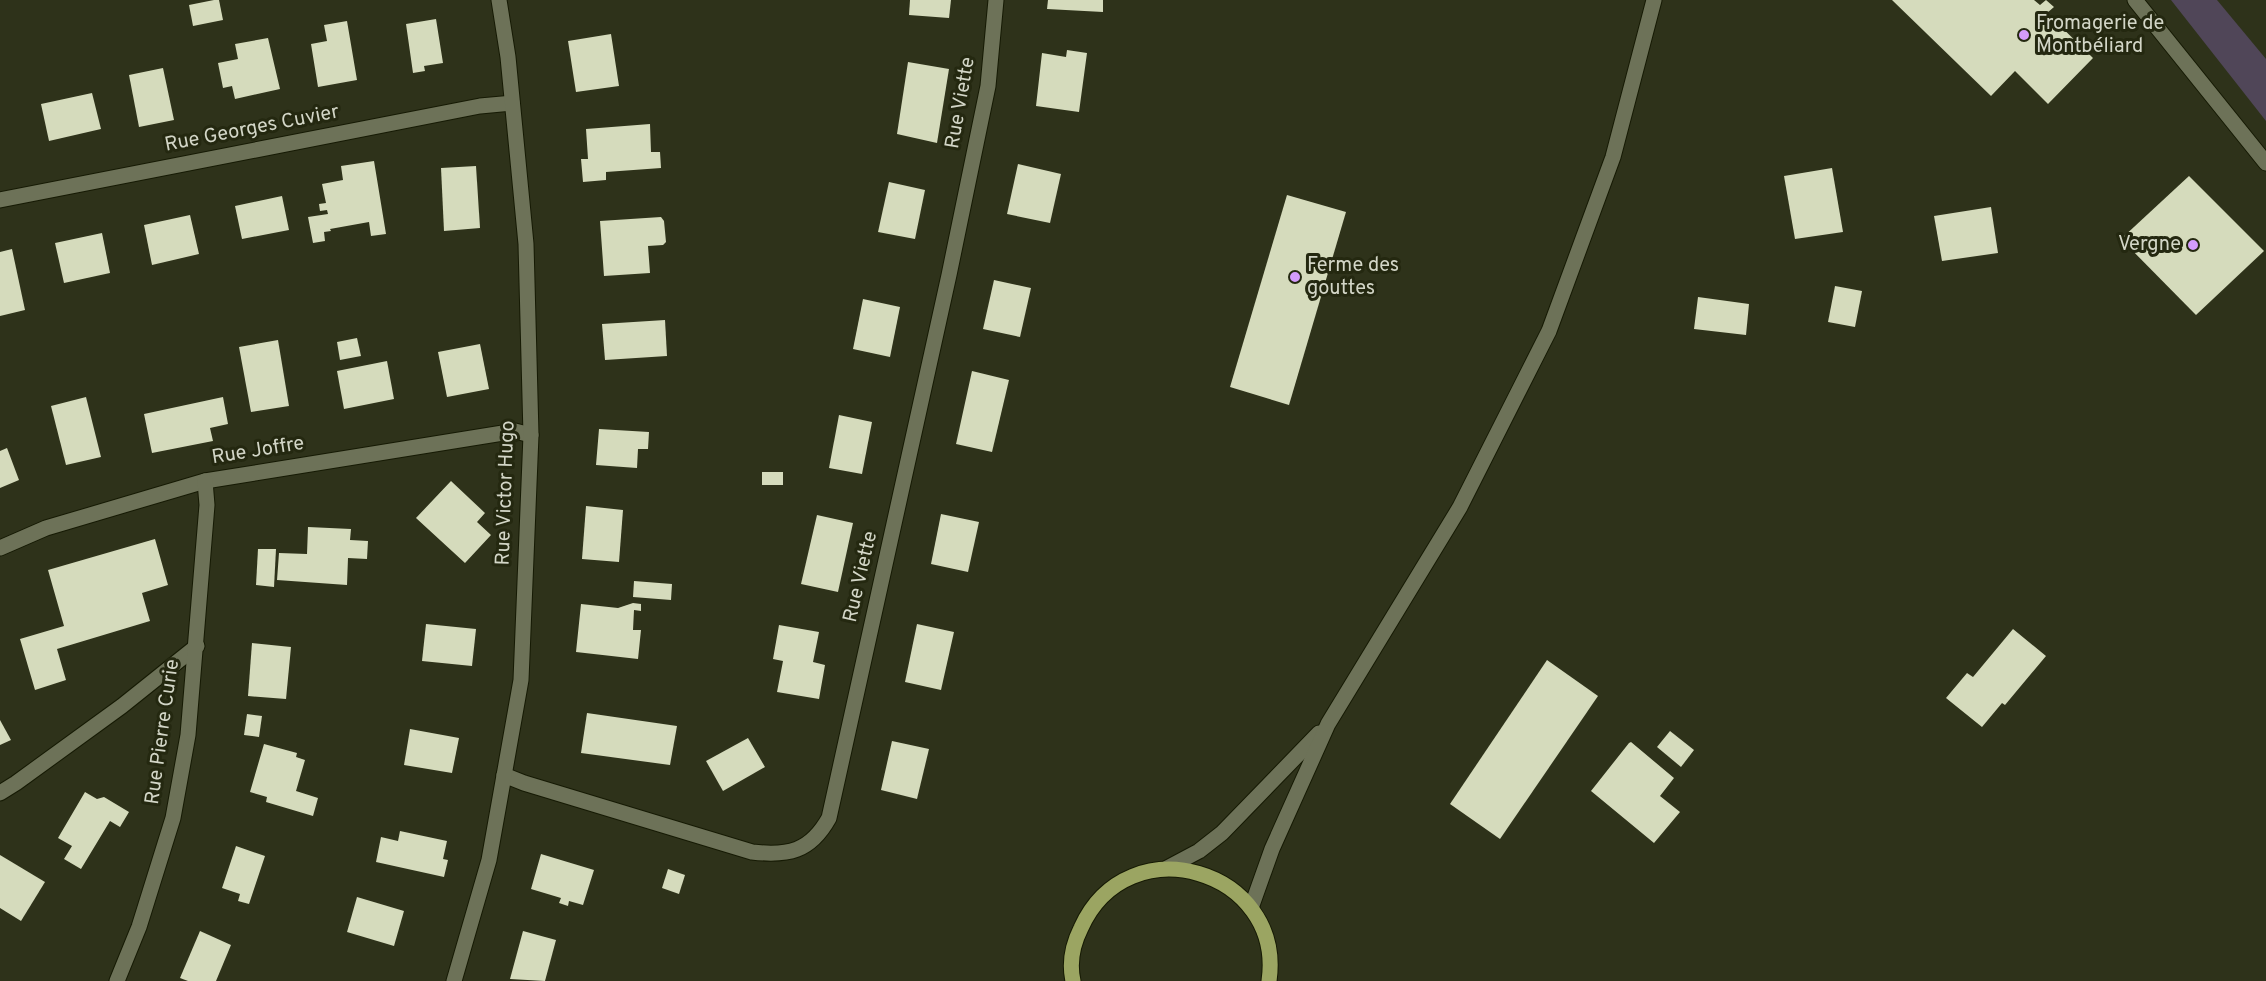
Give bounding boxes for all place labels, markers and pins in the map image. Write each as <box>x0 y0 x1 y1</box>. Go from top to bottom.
place label: Fromagerie de Montbéliard <box>2036 11 2164 60</box>
marker: Fromagerie de Montbéliard <box>2017 28 2031 42</box>
place label: Vergne <box>2118 232 2181 258</box>
marker: Vergne <box>2186 238 2200 252</box>
place label: Ferme des gouttes <box>1307 253 1399 302</box>
marker: Ferme des gouttes <box>1288 270 1302 284</box>

